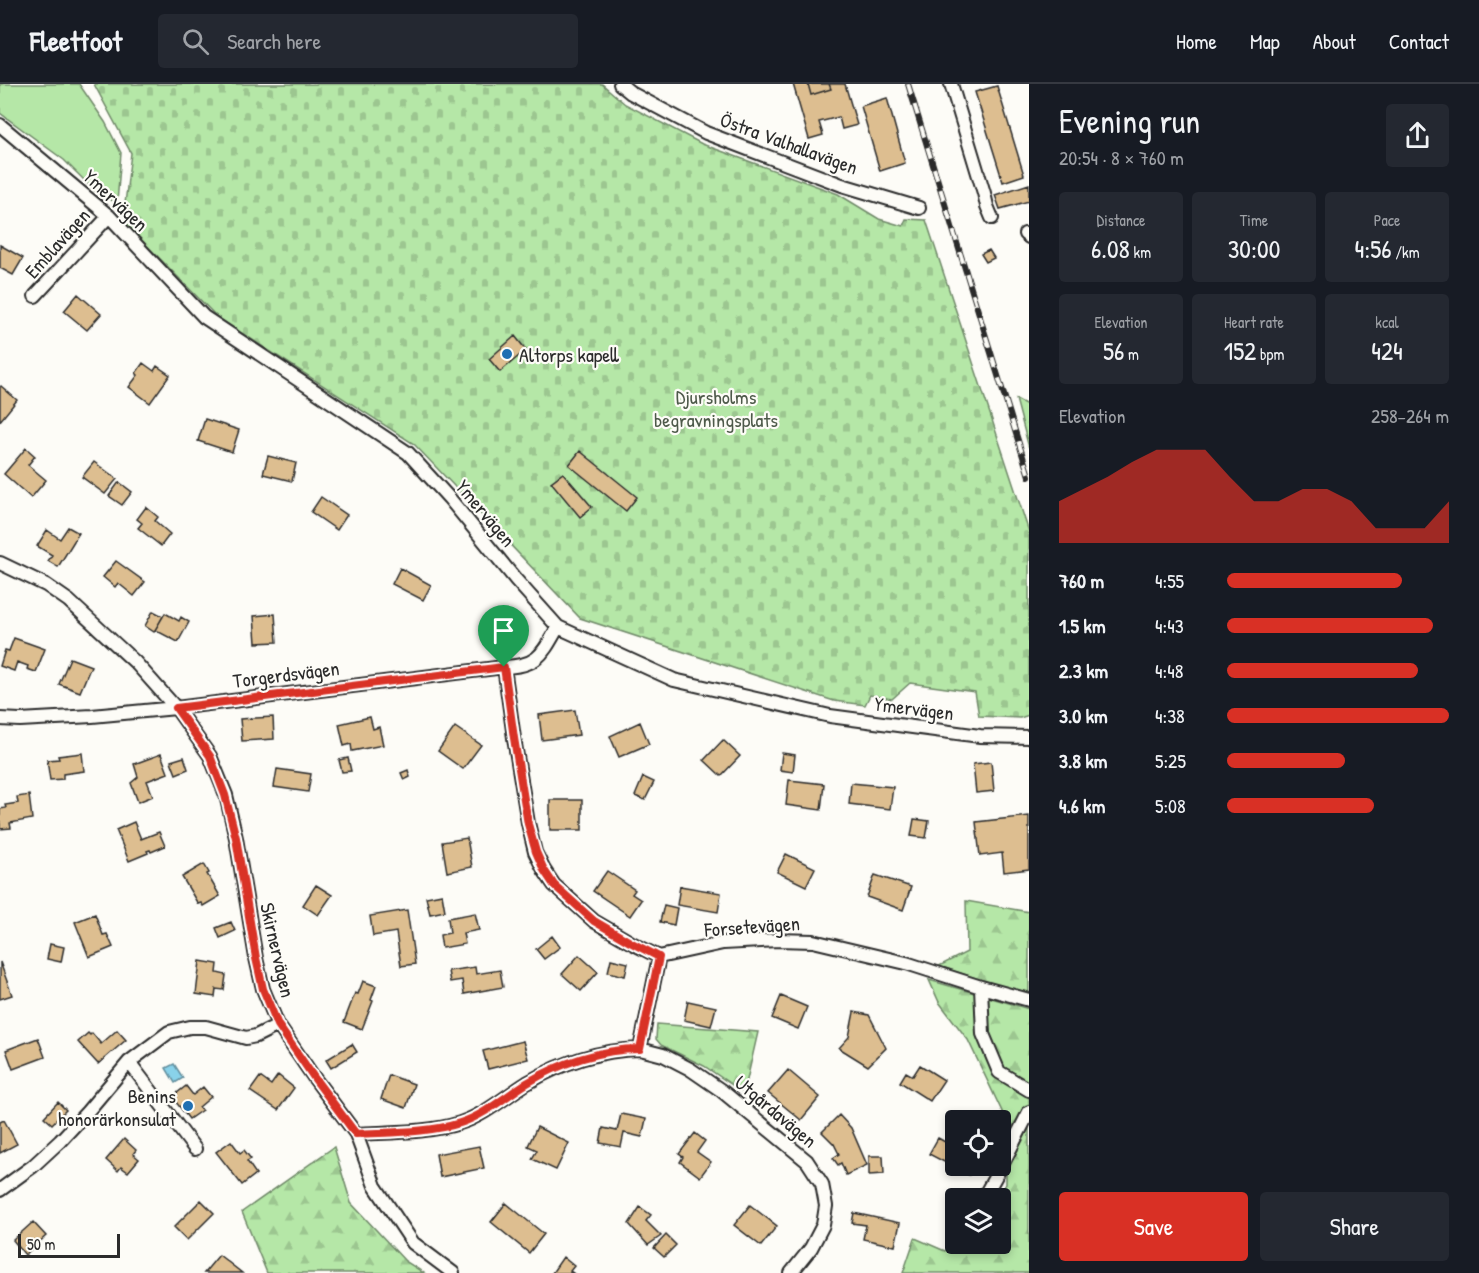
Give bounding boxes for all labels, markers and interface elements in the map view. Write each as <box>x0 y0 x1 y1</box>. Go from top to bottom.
search box <box>158 14 578 68</box>
text: Fleetfoot <box>30 22 122 60</box>
icon: search <box>179 25 212 58</box>
text: Search here <box>227 26 321 56</box>
text: Home <box>1176 27 1217 56</box>
text: Map <box>1250 27 1280 56</box>
text: About <box>1313 27 1356 56</box>
text: Contact <box>1389 27 1449 56</box>
text: Evening run <box>1059 99 1200 143</box>
button: share <box>1386 104 1449 167</box>
street label: Östra Valhallavägen <box>716 106 862 180</box>
text: 20:54 · 8 × 760 m <box>1059 144 1184 171</box>
street label: Ymervägen <box>78 163 154 237</box>
street label: Emblavägen <box>18 202 96 284</box>
text: Distance <box>1097 209 1145 231</box>
text: Time <box>1240 209 1268 231</box>
text: Pace <box>1374 209 1400 231</box>
text: 6.08 <box>1091 231 1130 266</box>
text: 30:00 <box>1228 231 1280 266</box>
text: 4:56 <box>1354 231 1392 266</box>
text: km <box>1130 241 1151 263</box>
text: /km <box>1392 241 1420 263</box>
text: Elevation <box>1094 311 1148 333</box>
text: Heart rate <box>1224 311 1284 333</box>
text: kcal <box>1375 311 1399 333</box>
text: 56 <box>1103 333 1124 368</box>
text: 152 <box>1224 333 1256 368</box>
text: 424 <box>1371 333 1403 368</box>
place label: Altorps kapell <box>519 341 619 368</box>
text: m <box>1124 343 1139 365</box>
text: bpm <box>1256 343 1284 365</box>
marker: Altorps kapell <box>500 347 514 361</box>
park label: Djursholms begravningsplats <box>654 383 778 433</box>
text: Elevation <box>1059 402 1125 429</box>
text: 258–264 m <box>1371 402 1449 429</box>
street label: Ymervägen <box>450 474 522 552</box>
text: 760 m <box>1059 567 1104 594</box>
text: 4:55 <box>1155 567 1184 594</box>
pin <box>478 605 529 667</box>
text: 1.5 km <box>1059 612 1106 639</box>
text: 4:43 <box>1155 612 1184 639</box>
icon: arrive <box>487 614 520 647</box>
street label: Torgerdsvägen <box>231 654 341 694</box>
text: 2.3 km <box>1059 657 1108 684</box>
text: 4:48 <box>1155 657 1183 684</box>
street label: Ymervägen <box>873 690 955 726</box>
text: 3.0 km <box>1059 702 1108 729</box>
text: 4:38 <box>1155 702 1185 729</box>
text: 3.8 km <box>1059 747 1107 774</box>
text: 5:25 <box>1155 747 1186 774</box>
text: 4.6 km <box>1059 792 1105 819</box>
text: 5:08 <box>1155 792 1186 819</box>
street label: Skirnervägen <box>254 900 302 1000</box>
street label: Forsetevägen <box>702 909 801 943</box>
street label: Utgårdavägen <box>729 1069 823 1153</box>
place label: Benins honorärkonsulat <box>58 1082 177 1132</box>
marker: Benins honorärkonsulat <box>181 1099 195 1113</box>
map controls <box>945 1110 1011 1254</box>
button: locate <box>945 1110 1011 1176</box>
button: layers <box>945 1188 1011 1254</box>
button: Save <box>1059 1192 1248 1261</box>
button: Share <box>1260 1192 1449 1261</box>
scale bar <box>18 1231 120 1258</box>
text: 50 m <box>27 1233 56 1255</box>

